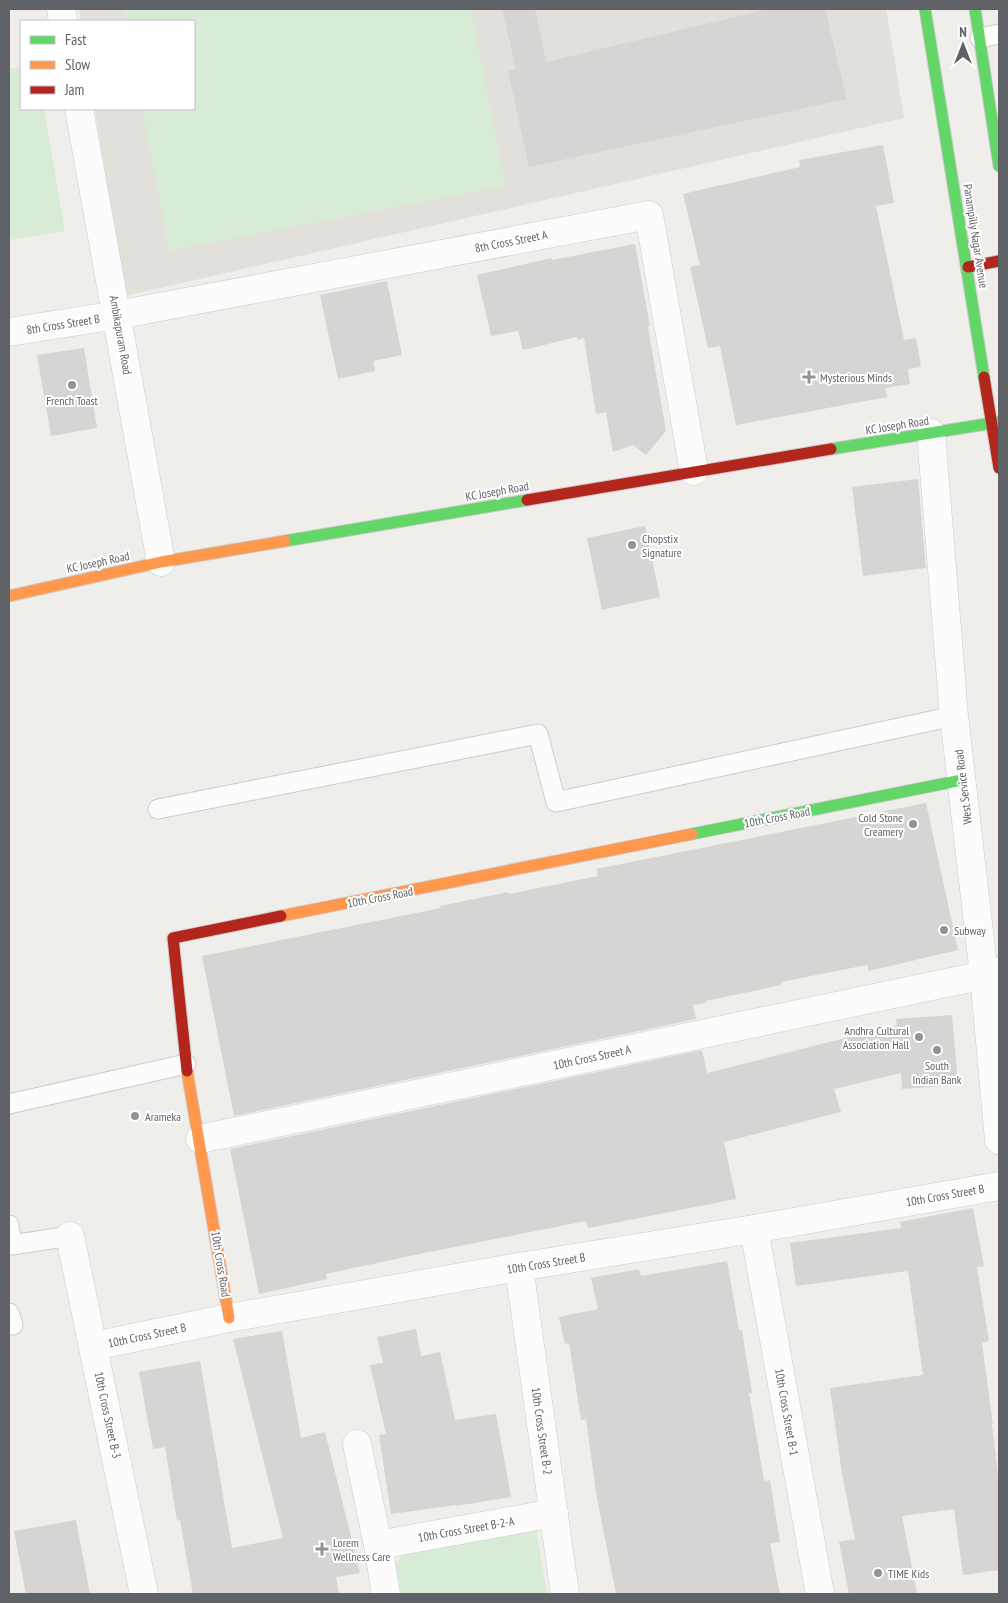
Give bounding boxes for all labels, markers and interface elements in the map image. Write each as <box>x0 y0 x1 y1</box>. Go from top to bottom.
legend <box>20 20 195 110</box>
north arrow <box>938 20 988 70</box>
text: N <box>959 23 967 41</box>
text: Fast <box>65 30 86 49</box>
text: Slow <box>65 55 90 74</box>
text: Jam <box>64 80 84 99</box>
street label: Panampilly Nagar Avenue <box>960 183 992 289</box>
street label: 8th Cross Street A <box>473 227 549 255</box>
street label: Ambikapuram Road <box>107 294 135 376</box>
street label: 8th Cross Street B <box>25 311 101 337</box>
marker: Mysterious Minds <box>802 370 816 384</box>
place label: Mysterious Minds <box>820 370 892 385</box>
marker: French Toast <box>66 379 78 391</box>
place label: French Toast <box>46 393 99 408</box>
street label: KC Joseph Road <box>864 413 930 437</box>
street label: KC Joseph Road <box>464 478 530 504</box>
place label: Chopstix Signature <box>642 531 682 560</box>
marker: Chopstix Signature <box>626 539 638 551</box>
street label: KC Joseph Road <box>65 548 131 576</box>
street label: West Service Road <box>951 749 975 825</box>
street label: 10th Cross Road <box>743 803 811 831</box>
place label: Cold Stone Creamery <box>858 810 903 839</box>
marker: Cold Stone Creamery <box>907 818 919 830</box>
street label: 10th Cross Road <box>346 883 414 911</box>
place label: Subway <box>954 923 986 938</box>
marker: Subway <box>938 924 950 936</box>
place label: Andhra Cultural Association Hall <box>843 1023 909 1052</box>
marker: Andhra Cultural Association Hall <box>913 1031 925 1043</box>
street label: 10th Cross Street A <box>552 1041 633 1073</box>
marker: South Indian Bank <box>931 1044 943 1056</box>
place label: South Indian Bank <box>913 1058 962 1087</box>
place label: Arameka <box>145 1109 181 1124</box>
marker: Arameka <box>129 1110 141 1122</box>
street label: 10th Cross Street B <box>905 1181 986 1209</box>
street label: 10th Cross Road <box>208 1230 234 1298</box>
street label: 10th Cross Street B <box>506 1249 587 1277</box>
street label: 10th Cross Street B <box>107 1319 188 1351</box>
street label: 10th Cross Street B-1 <box>772 1367 802 1457</box>
street label: 10th Cross Street B-3 <box>91 1370 125 1460</box>
street label: 10th Cross Street B-2 <box>528 1386 556 1476</box>
street label: 10th Cross Street B-2-A <box>417 1513 516 1545</box>
place label: Lorem Wellness Care <box>333 1535 390 1564</box>
marker: Lorem Wellness Care <box>315 1542 329 1556</box>
place label: TIME Kids <box>888 1566 929 1581</box>
marker: TIME Kids <box>872 1567 884 1579</box>

